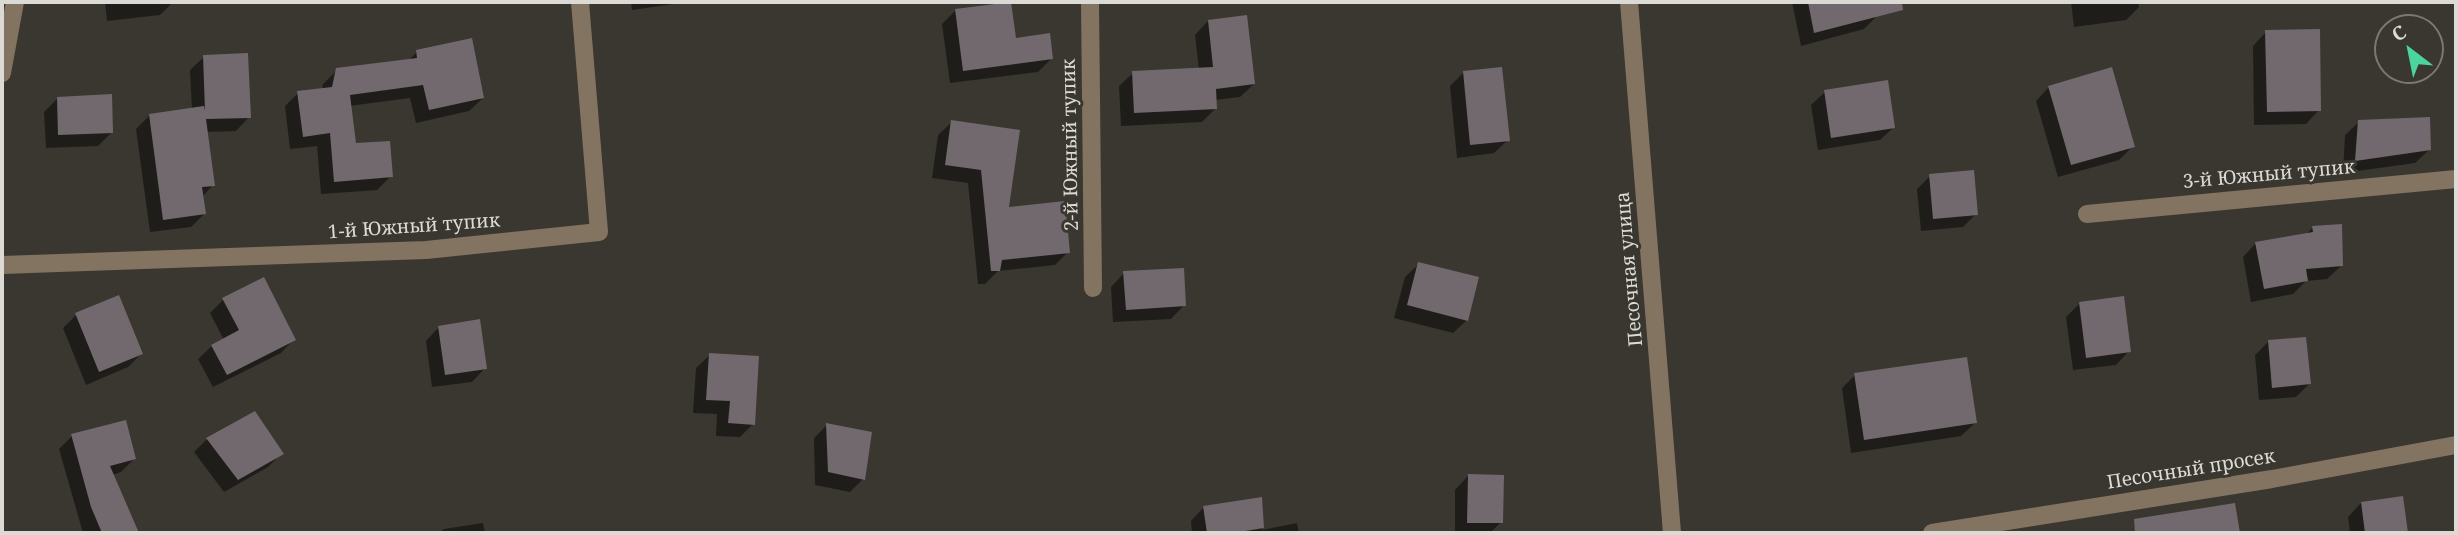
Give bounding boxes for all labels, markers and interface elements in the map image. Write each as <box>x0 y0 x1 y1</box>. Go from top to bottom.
north arrow <box>2374 14 2444 84</box>
text: С <box>2387 19 2411 47</box>
street label: 2-й Южный тупик <box>1058 59 1084 231</box>
street label: 3-й Южный тупик <box>2182 156 2356 194</box>
street label: Песочная улица <box>1612 191 1648 347</box>
street label: 1-й Южный тупик <box>327 210 501 244</box>
street label: Песочный просек <box>2105 445 2277 495</box>

